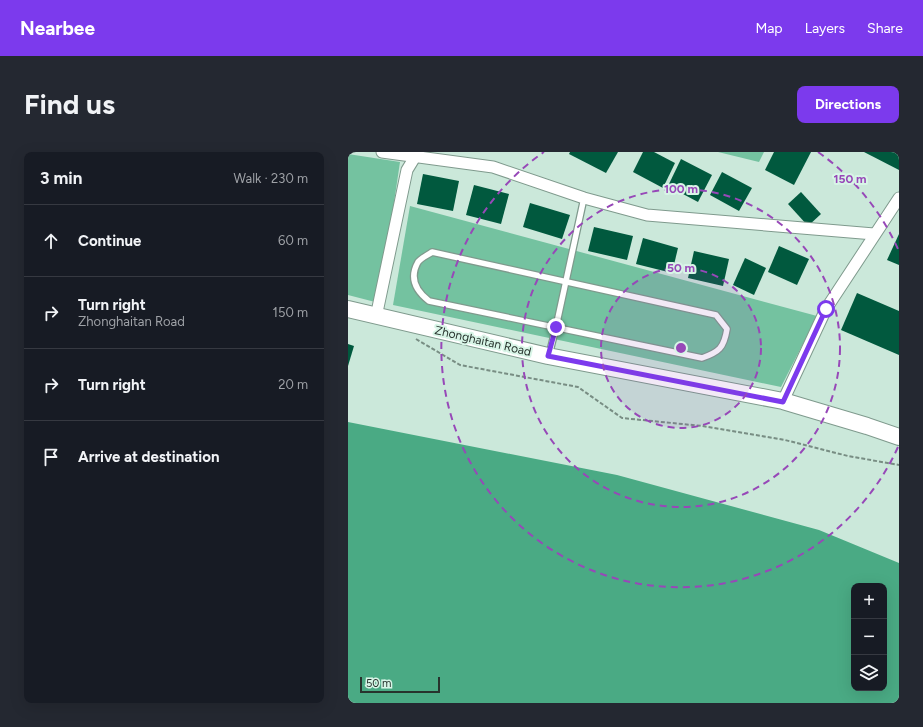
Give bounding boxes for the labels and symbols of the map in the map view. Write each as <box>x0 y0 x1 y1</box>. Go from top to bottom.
text: 150 m <box>833 172 867 186</box>
text: 100 m <box>664 182 698 196</box>
text: 50 m <box>667 261 695 275</box>
route start <box>817 300 835 318</box>
route end <box>547 318 565 336</box>
street label: Zhonghaitan Road <box>433 323 533 359</box>
centre of rings <box>674 341 688 355</box>
scale bar <box>360 675 440 694</box>

